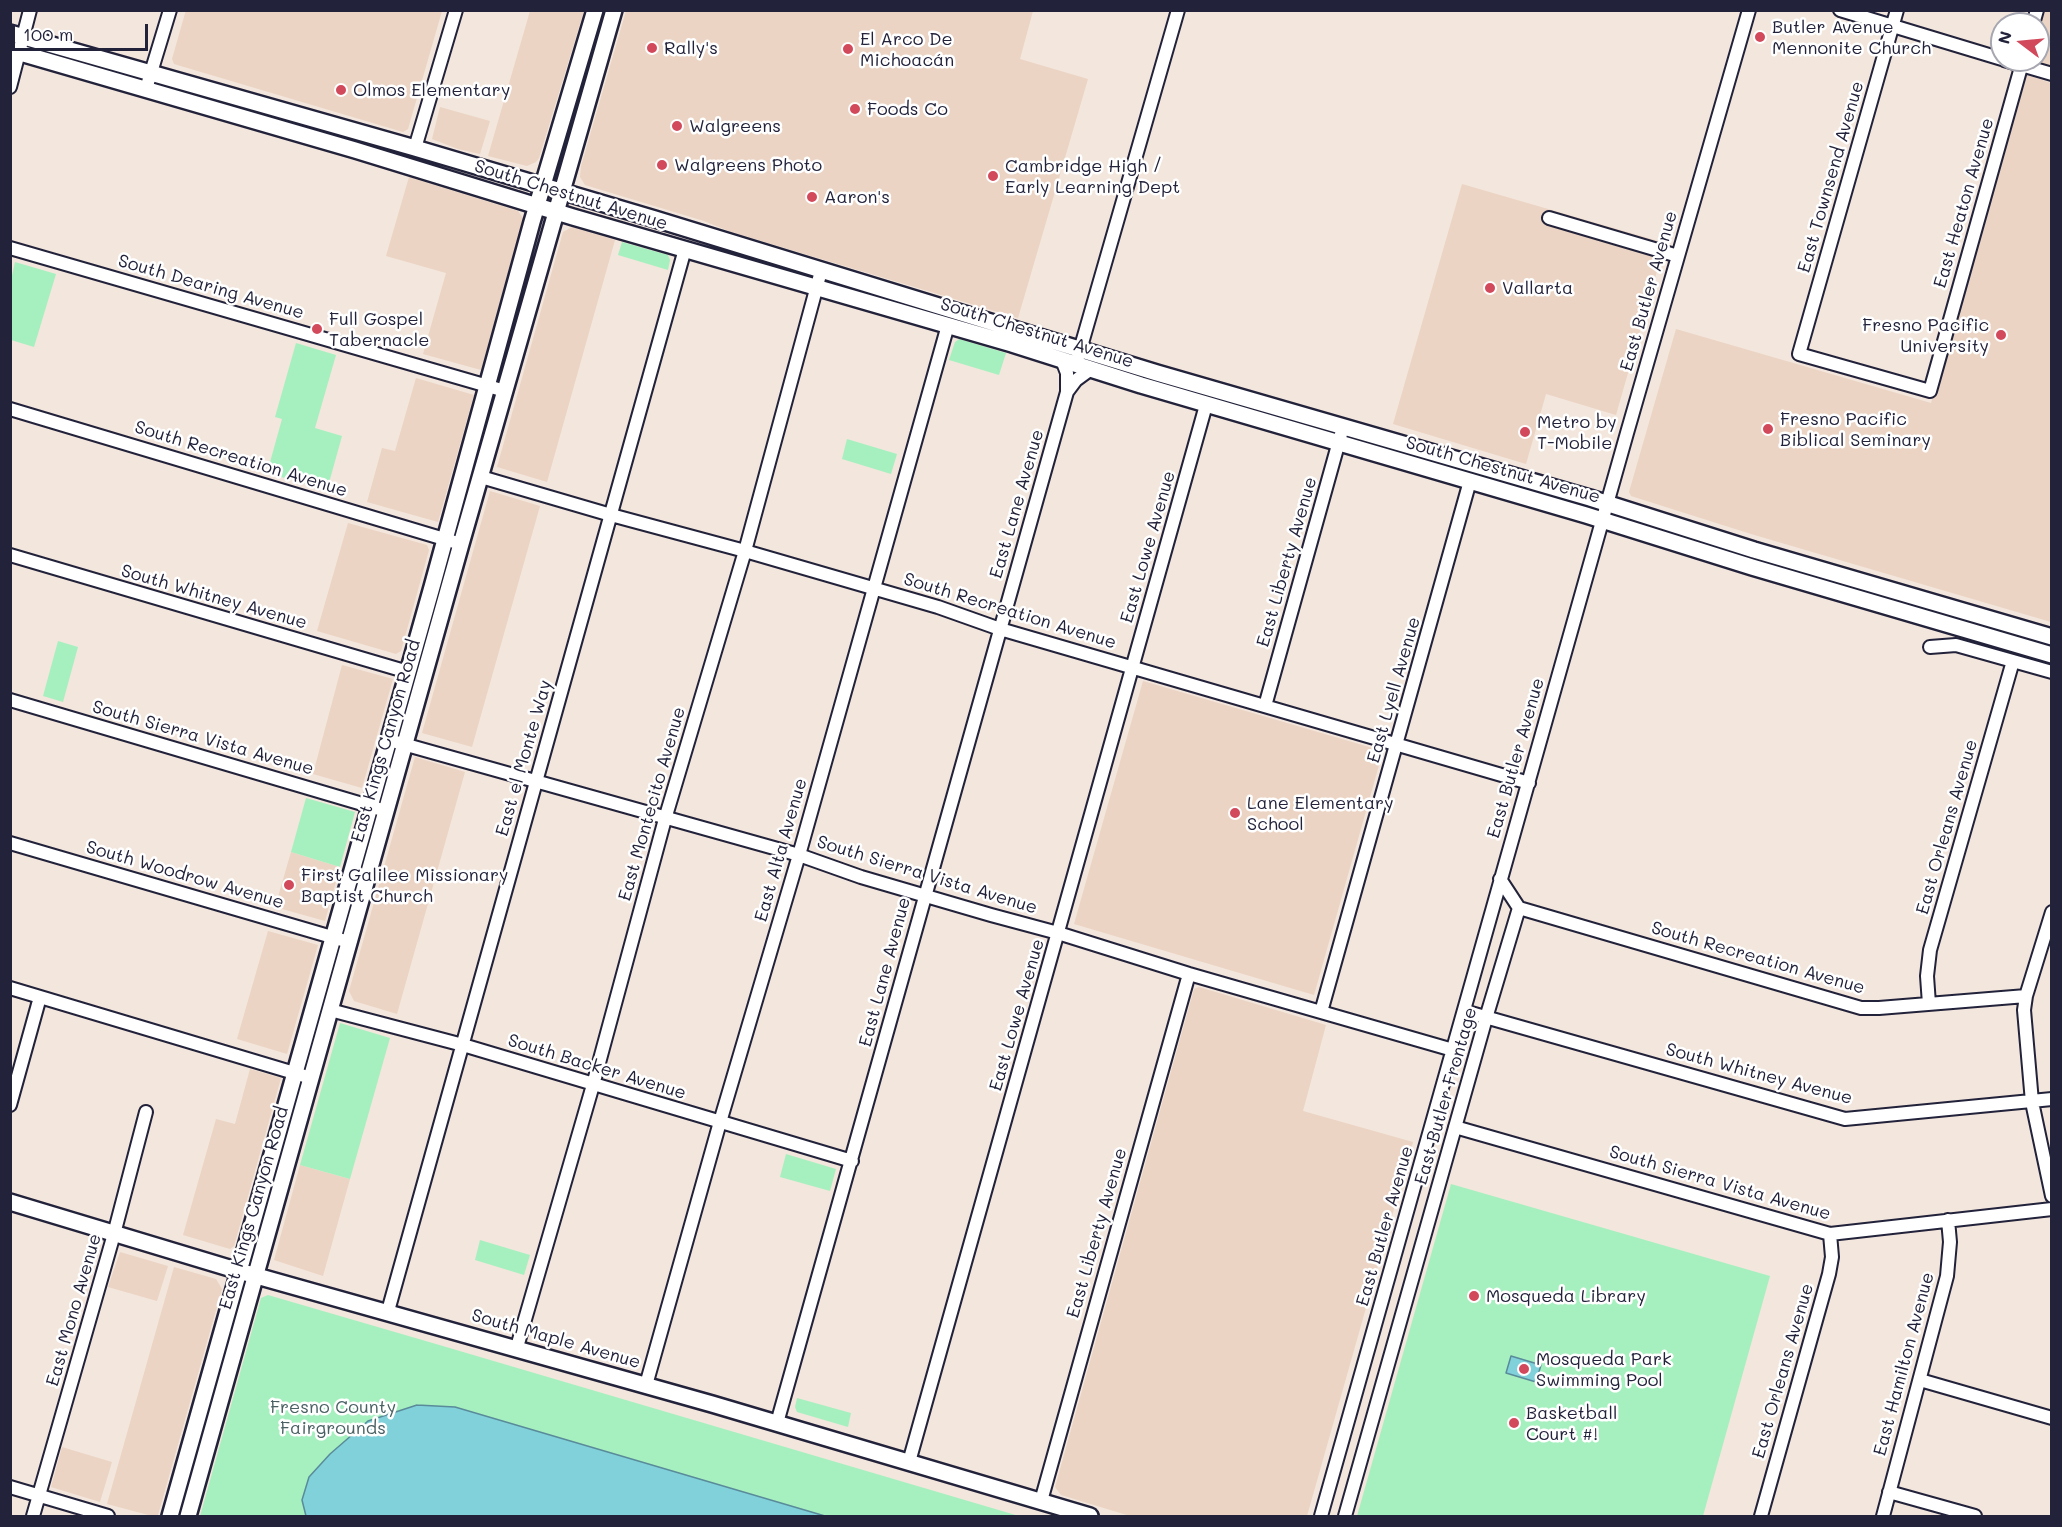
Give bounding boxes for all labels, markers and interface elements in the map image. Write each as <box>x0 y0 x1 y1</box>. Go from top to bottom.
scale bar <box>15 12 152 50</box>
north arrow <box>1990 12 2050 72</box>
place label: Butler Avenue Mennonite Church <box>1772 16 1931 58</box>
text: 100 m <box>23 22 73 46</box>
place label: El Arco De Michoacán <box>860 28 954 70</box>
text: N <box>1992 29 2016 46</box>
marker: Butler Avenue Mennonite Church <box>1753 30 1767 44</box>
place label: Rally's <box>664 37 718 59</box>
marker: Rally's <box>645 41 659 55</box>
marker: El Arco De Michoacán <box>841 42 855 56</box>
place label: Olmos Elementary <box>353 79 510 101</box>
street label: East Townsend Avenue <box>1793 79 1869 275</box>
marker: Olmos Elementary <box>334 83 348 97</box>
place label: Foods Co <box>867 98 948 120</box>
marker: Foods Co <box>848 102 862 116</box>
place label: Walgreens <box>689 115 781 137</box>
street label: East Heaton Avenue <box>1929 116 1999 290</box>
marker: Walgreens <box>670 119 684 133</box>
place label: Walgreens Photo <box>674 154 822 176</box>
street label: South Chestnut Avenue <box>472 155 670 235</box>
place label: Cambridge High / Early Learning Dept <box>1005 155 1180 198</box>
marker: Walgreens Photo <box>655 158 669 172</box>
marker: Cambridge High / Early Learning Dept <box>986 169 1000 183</box>
place label: Aaron's <box>824 186 890 208</box>
marker: Aaron's <box>805 190 819 204</box>
street label: East Butler Avenue <box>1616 208 1682 374</box>
street label: South Dearing Avenue <box>116 250 306 324</box>
place label: Vallarta <box>1502 277 1573 299</box>
marker: Vallarta <box>1483 281 1497 295</box>
street label: South Chestnut Avenue <box>938 293 1136 373</box>
place label: Full Gospel Tabernacle <box>329 308 429 350</box>
place label: Fresno Pacific University <box>1862 314 1989 356</box>
marker: Full Gospel Tabernacle <box>310 322 324 336</box>
marker: Fresno Pacific University <box>1994 328 2008 342</box>
place label: Fresno Pacific Biblical Seminary <box>1780 408 1931 450</box>
place label: Metro by T-Mobile <box>1537 411 1617 454</box>
street label: South Recreation Avenue <box>132 416 350 502</box>
marker: Fresno Pacific Biblical Seminary <box>1761 422 1775 436</box>
marker: Metro by T-Mobile <box>1518 425 1532 439</box>
street label: East Lane Avenue <box>985 427 1049 581</box>
street label: South Chestnut Avenue <box>1403 432 1603 508</box>
street label: East Lowe Avenue <box>1116 468 1180 626</box>
street label: East Liberty Avenue <box>1252 474 1322 650</box>
street label: South Whitney Avenue <box>119 560 309 634</box>
street label: South Recreation Avenue <box>901 568 1119 654</box>
street label: East Lyell Avenue <box>1363 614 1425 766</box>
street label: East Kings Canyon Road <box>347 637 425 845</box>
street label: East Butler Avenue <box>1483 675 1549 841</box>
street label: East el Monte Way <box>491 677 557 839</box>
street label: South Sierra Vista Avenue <box>90 696 316 780</box>
street label: East Montecito Avenue <box>614 705 690 903</box>
street label: East Orleans Avenue <box>1912 737 1982 917</box>
street label: East Alta Avenue <box>750 776 812 924</box>
place label: Lane Elementary School <box>1247 792 1394 834</box>
marker: Lane Elementary School <box>1228 806 1242 820</box>
street label: South Sierra Vista Avenue <box>814 831 1040 919</box>
street label: South Woodrow Avenue <box>84 836 286 914</box>
place label: First Galilee Missionary Baptist Church <box>301 864 508 906</box>
marker: First Galilee Missionary Baptist Church <box>282 878 296 892</box>
street label: East Lane Avenue <box>855 895 915 1049</box>
street label: South Recreation Avenue <box>1649 917 1867 999</box>
street label: East Lowe Avenue <box>985 936 1049 1094</box>
street label: East Butler Frontage <box>1410 1005 1482 1187</box>
street label: South Backer Avenue <box>505 1030 689 1104</box>
street label: South Whitney Avenue <box>1663 1039 1855 1109</box>
street label: East Kings Canyon Road <box>215 1104 293 1312</box>
street label: South Sierra Vista Avenue <box>1607 1141 1833 1225</box>
street label: East Butler Avenue <box>1352 1143 1418 1309</box>
street label: East Liberty Avenue <box>1062 1145 1132 1321</box>
street label: East Mono Avenue <box>42 1231 106 1389</box>
street label: East Hamilton Avenue <box>1869 1270 1939 1458</box>
street label: East Orleans Avenue <box>1748 1281 1818 1461</box>
place label: Mosqueda Library <box>1486 1285 1646 1307</box>
marker: Mosqueda Library <box>1467 1289 1481 1303</box>
street label: South Maple Avenue <box>469 1305 643 1373</box>
place label: Mosqueda Park Swimming Pool <box>1536 1348 1671 1390</box>
marker: Mosqueda Park Swimming Pool <box>1517 1362 1531 1376</box>
park label: Fresno County Fairgrounds <box>270 1396 396 1438</box>
place label: Basketball Court #! <box>1526 1402 1617 1444</box>
marker: Basketball Court #! <box>1507 1416 1521 1430</box>

